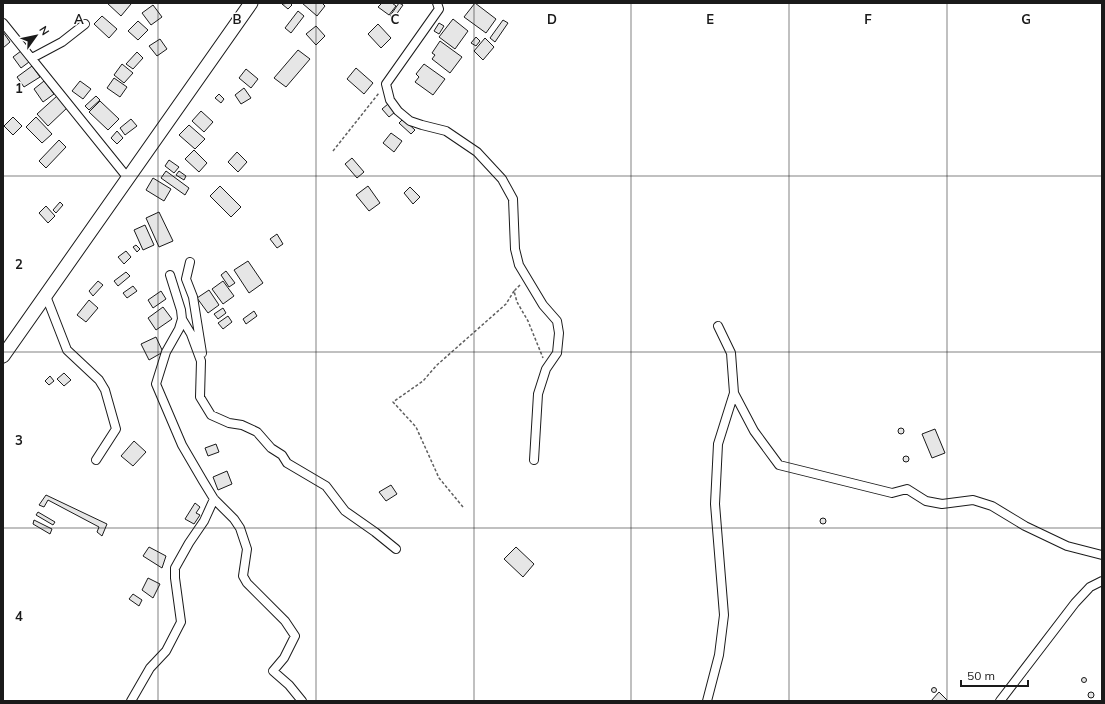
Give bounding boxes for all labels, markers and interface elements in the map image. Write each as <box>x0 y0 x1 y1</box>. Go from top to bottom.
text: A <box>74 11 84 27</box>
text: B <box>233 11 242 27</box>
text: C <box>391 11 400 27</box>
text: D <box>547 11 557 27</box>
text: E <box>706 11 714 27</box>
text: F <box>864 11 872 27</box>
text: G <box>1021 11 1031 27</box>
north arrow <box>16 16 56 56</box>
text: N <box>36 23 53 38</box>
text: 1 <box>15 80 23 96</box>
text: 2 <box>15 256 23 272</box>
text: 3 <box>15 432 23 448</box>
text: 4 <box>15 608 23 624</box>
scale bar <box>961 662 1028 688</box>
text: 50 m <box>967 668 995 683</box>

